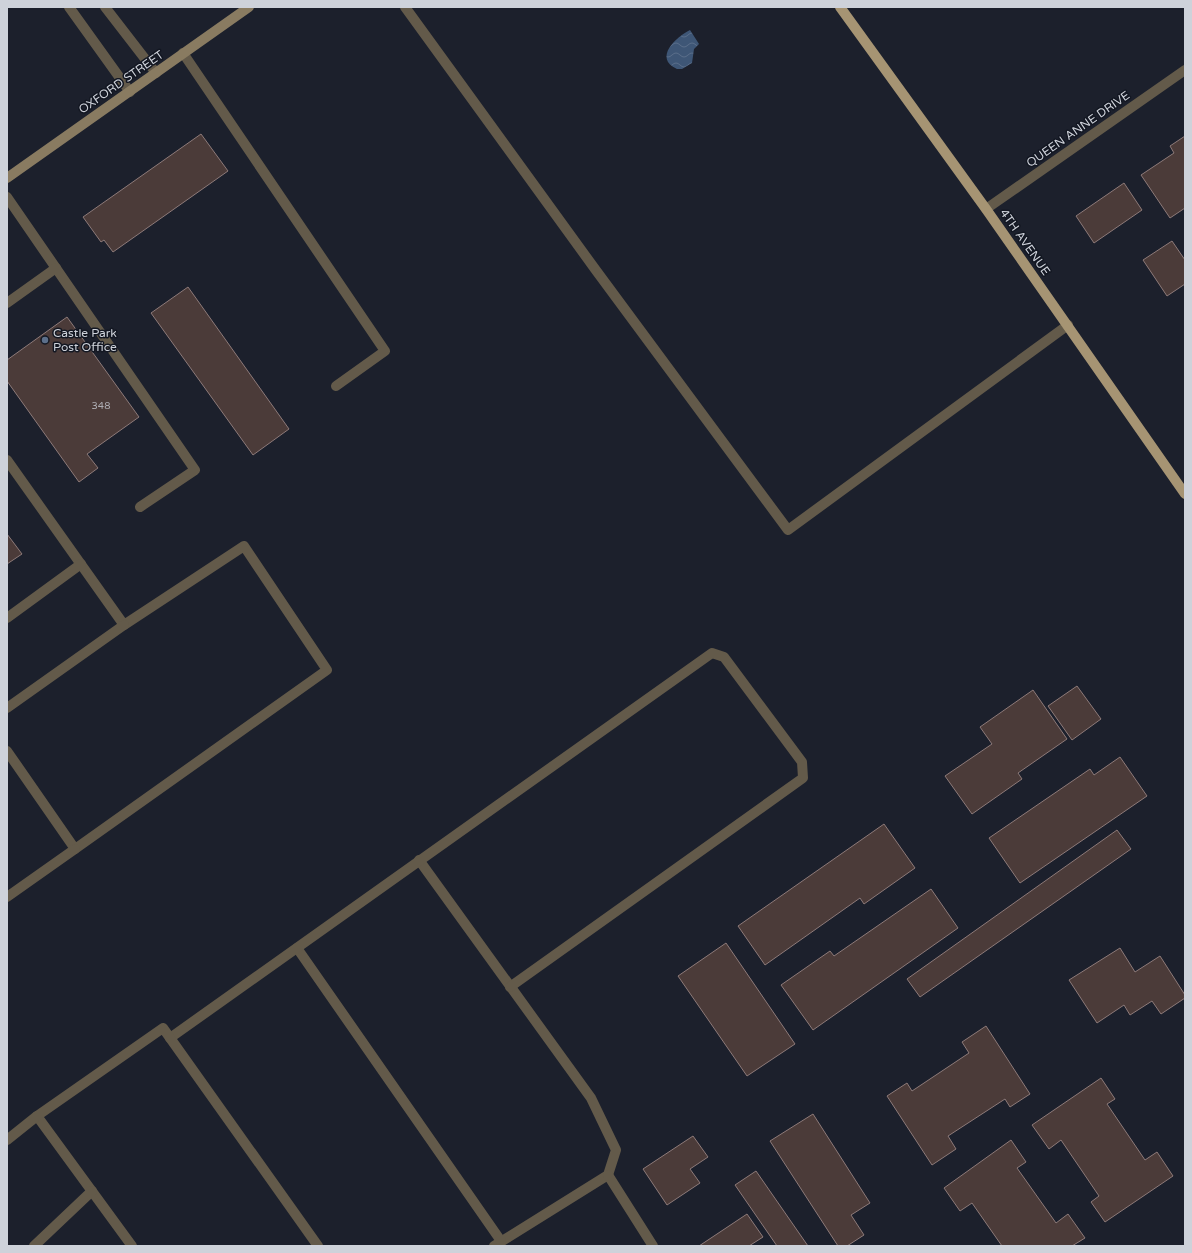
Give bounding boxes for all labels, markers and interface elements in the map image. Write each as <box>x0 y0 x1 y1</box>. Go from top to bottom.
street label: OXFORD STREET <box>76 47 167 117</box>
street label: QUEEN ANNE DRIVE <box>1024 88 1133 170</box>
street label: 4TH AVENUE <box>997 206 1053 278</box>
place label: Castle Park Post Office <box>53 326 117 354</box>
marker: Castle Park Post Office <box>40 335 50 345</box>
house number: 348 <box>92 400 110 412</box>

